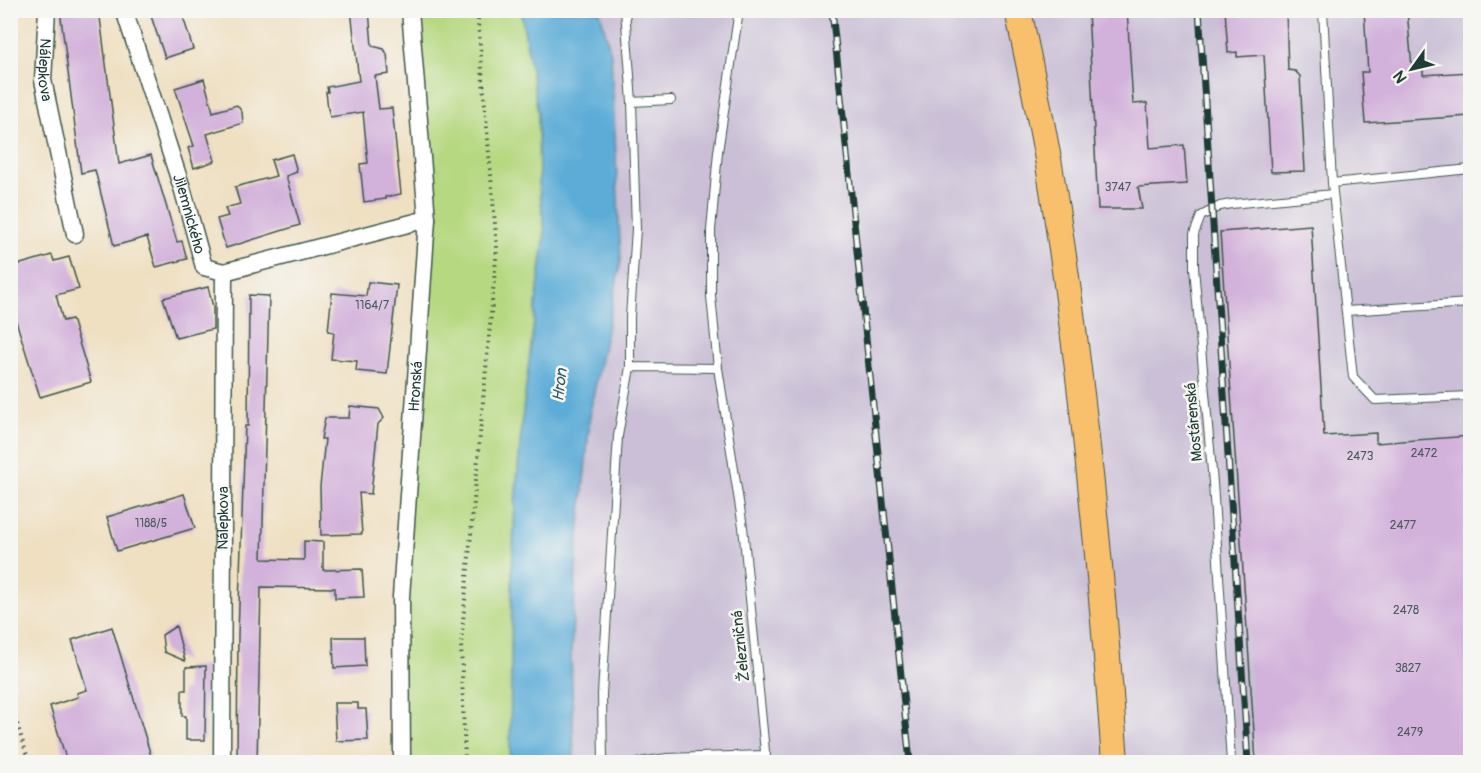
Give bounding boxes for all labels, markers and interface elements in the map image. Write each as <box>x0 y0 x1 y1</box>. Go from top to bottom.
street label: Nálepkova <box>33 38 57 103</box>
north arrow <box>1382 39 1442 99</box>
text: N <box>1389 67 1412 87</box>
street label: Jilemnického <box>169 171 209 256</box>
house number: 3747 <box>1105 180 1132 195</box>
house number: 1164/7 <box>355 298 390 313</box>
street label: Hronská <box>404 361 427 412</box>
water label: Hron <box>548 366 572 403</box>
street label: Mostárenská <box>1181 382 1207 462</box>
house number: 2472 <box>1411 446 1438 461</box>
house number: 2473 <box>1347 449 1374 464</box>
street label: Nálepkova <box>213 486 233 550</box>
house number: 1188/5 <box>135 516 167 531</box>
house number: 2477 <box>1390 518 1417 533</box>
house number: 2478 <box>1393 603 1419 618</box>
street label: Železničná <box>728 610 754 682</box>
house number: 3827 <box>1395 661 1422 676</box>
house number: 2479 <box>1397 725 1423 740</box>

